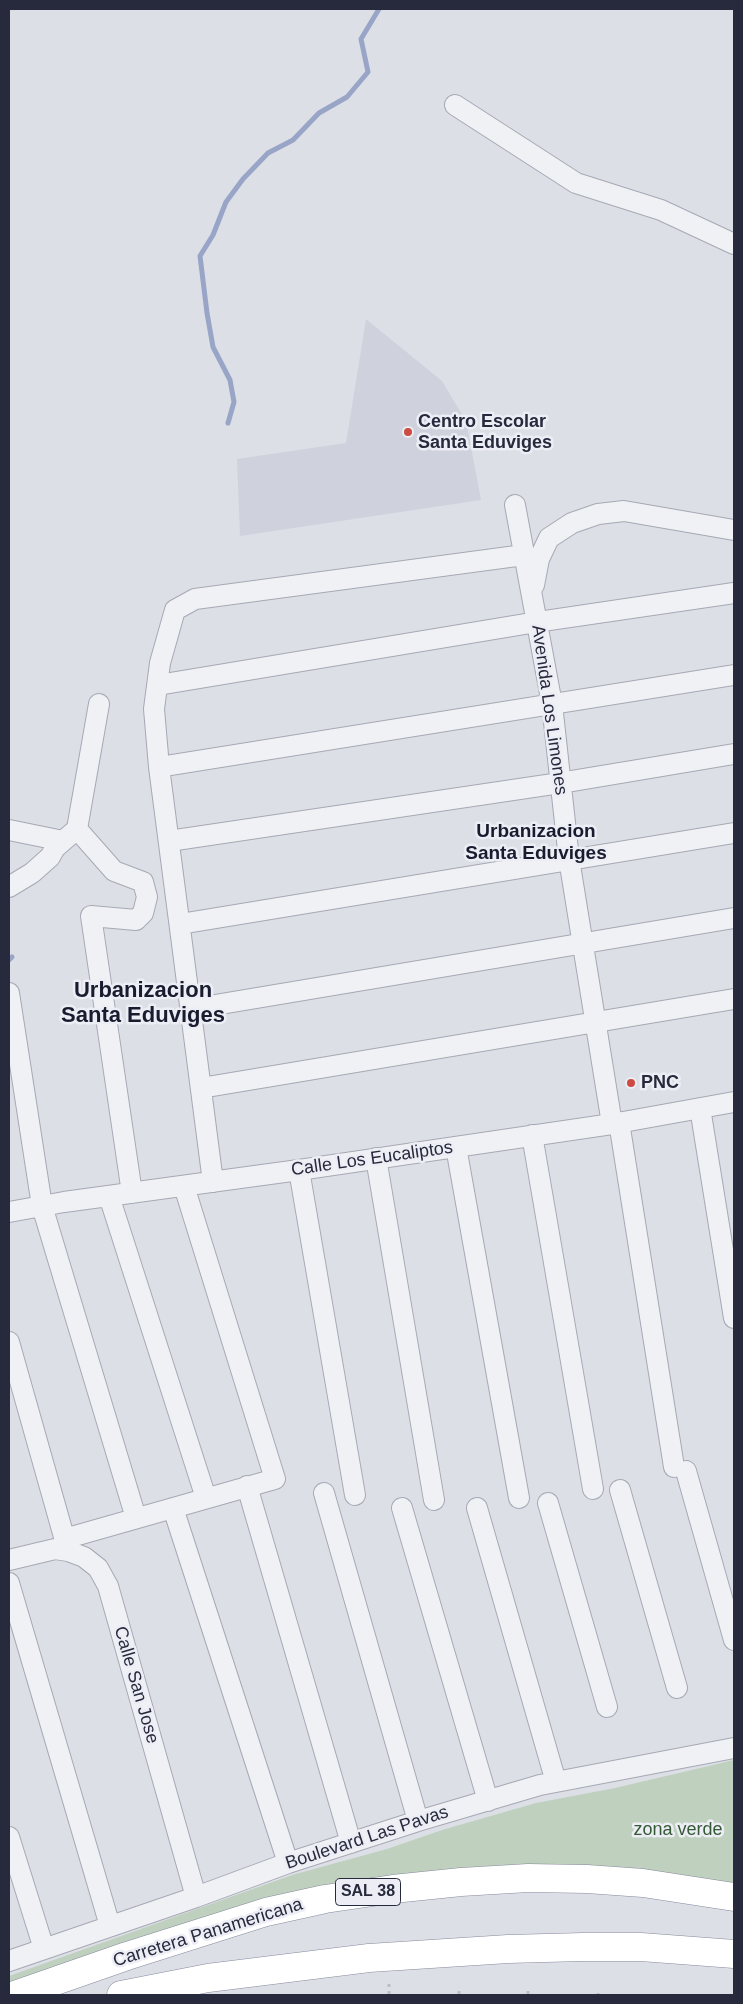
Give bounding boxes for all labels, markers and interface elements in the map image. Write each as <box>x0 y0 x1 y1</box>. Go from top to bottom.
place label: Centro Escolar Santa Eduviges <box>418 411 552 454</box>
marker: Centro Escolar Santa Eduviges <box>402 426 414 438</box>
street label: Avenida Los Limones <box>526 623 572 797</box>
district label: Urbanizacion Santa Eduviges <box>465 821 607 865</box>
district label: Urbanizacion Santa Eduviges <box>61 978 225 1030</box>
place label: PNC <box>641 1072 679 1094</box>
marker: PNC <box>625 1077 637 1089</box>
street label: Calle Los Eucaliptos <box>290 1137 454 1181</box>
street label: Calle San Jose <box>109 1624 163 1746</box>
street label: Boulevard Las Pavas <box>283 1801 451 1875</box>
park label: zona verde <box>633 1819 723 1841</box>
road number: SAL 38 <box>336 1878 400 1905</box>
street label: Carretera Panamericana <box>111 1894 305 1972</box>

